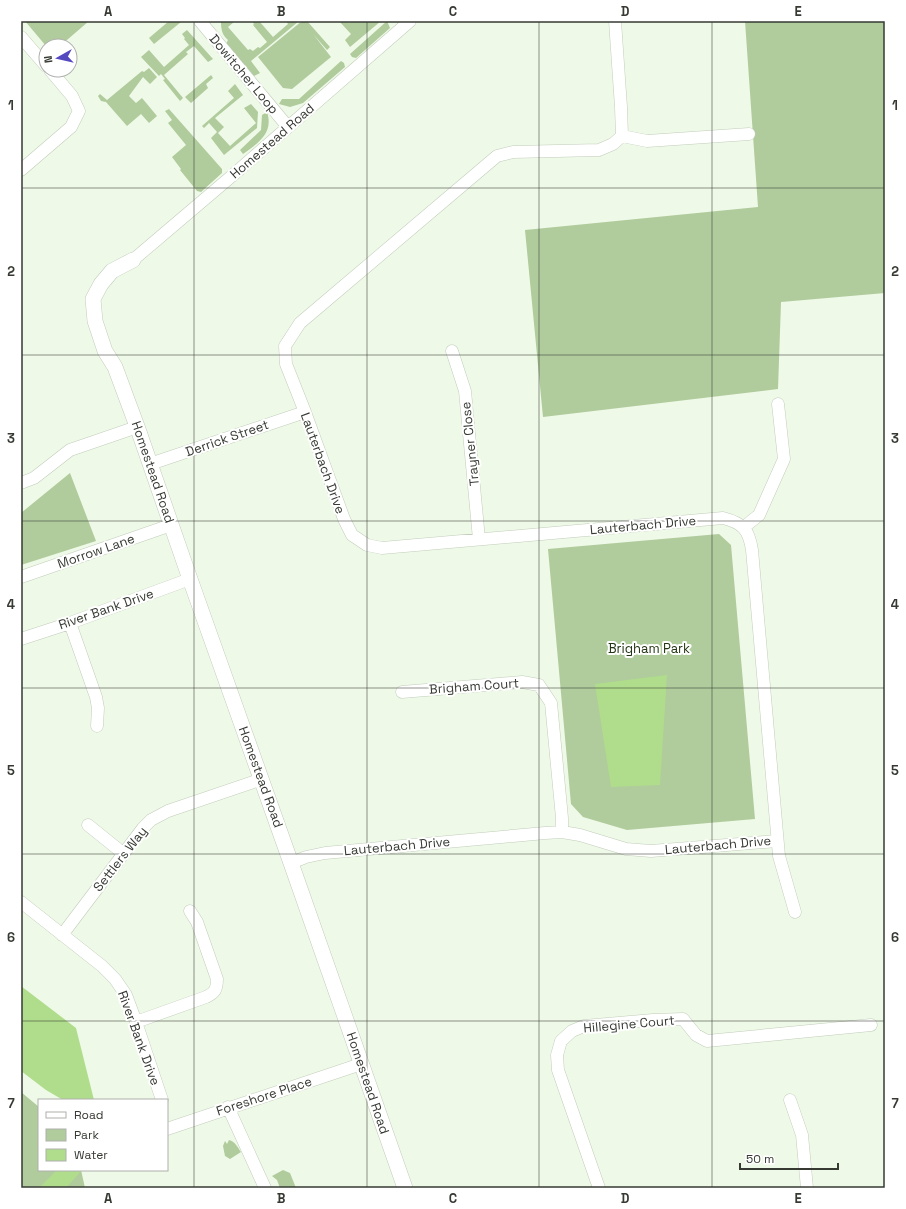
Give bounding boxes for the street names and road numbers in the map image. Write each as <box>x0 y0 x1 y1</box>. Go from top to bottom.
street label: Dowitcher Loop <box>206 31 282 117</box>
street label: Homestead Road <box>226 100 318 182</box>
street label: Trayner Close <box>457 401 483 487</box>
street label: Lauterbach Drive <box>297 410 349 516</box>
street label: Derrick Street <box>183 416 271 460</box>
street label: Homestead Road <box>128 419 178 525</box>
street label: Lauterbach Drive <box>589 512 697 538</box>
street label: Morrow Lane <box>55 530 137 572</box>
street label: River Bank Drive <box>56 585 156 633</box>
street label: Brigham Court <box>428 674 520 698</box>
street label: Homestead Road <box>235 724 287 830</box>
street label: Settlers Way <box>89 823 151 895</box>
street label: Lauterbach Drive <box>664 832 772 858</box>
street label: Lauterbach Drive <box>343 833 451 859</box>
street label: River Bank Drive <box>114 988 164 1088</box>
street label: Hillegine Court <box>583 1012 675 1036</box>
street label: Homestead Road <box>343 1030 393 1136</box>
street label: Foreshore Place <box>214 1073 314 1119</box>

